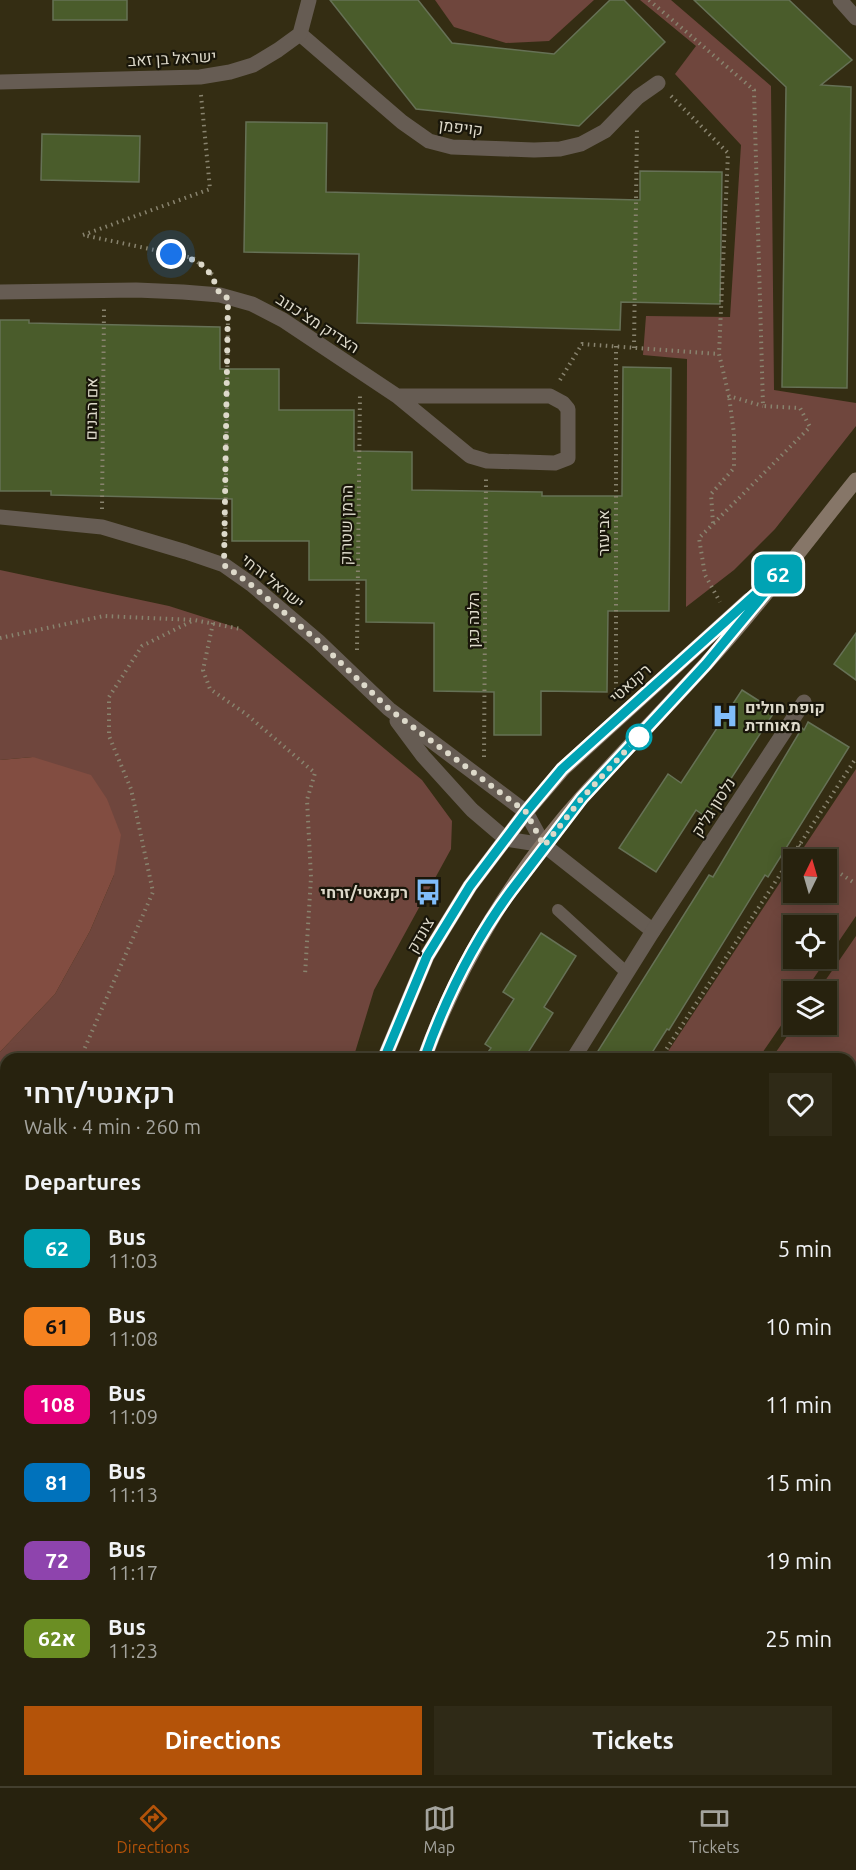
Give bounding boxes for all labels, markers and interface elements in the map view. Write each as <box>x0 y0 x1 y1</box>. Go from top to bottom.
street label: ישראל בן זאב <box>127 47 217 69</box>
street label: קויפמן <box>438 115 484 139</box>
your location <box>156 239 186 269</box>
street label: הצדיק מצ'כנוב <box>273 290 363 356</box>
street label: אם הבנים <box>81 377 101 441</box>
street label: הרמן שטרוק <box>336 484 356 566</box>
street label: אביעזר <box>594 510 612 556</box>
street label: ישראל זרחי <box>238 550 308 612</box>
line badge: 62 <box>751 554 805 594</box>
text: 62 <box>766 562 790 586</box>
street label: הלנה כגן <box>464 592 482 648</box>
street label: רקנאטי <box>606 660 654 706</box>
place label: קופת חולים מאוחדת <box>745 698 825 734</box>
hospital icon: קופת חולים מאוחדת <box>710 701 740 731</box>
unlabelled marker <box>626 724 652 750</box>
street label: נלסון גליק <box>687 774 739 840</box>
north arrow <box>783 849 837 903</box>
map controls <box>783 849 837 1035</box>
bus stop icon: רקנאטי/זרחי <box>413 877 443 907</box>
place label: רקנאטי/זרחי <box>321 883 408 901</box>
street label: צונדק <box>403 914 437 956</box>
button: locate <box>783 915 837 969</box>
button: layers <box>783 981 837 1035</box>
button: heart <box>769 1073 832 1136</box>
text: רקאנטי/זרחי <box>24 1077 175 1108</box>
text: Walk · 4 min · 260 m <box>24 1115 201 1138</box>
text: Departures <box>24 1169 141 1194</box>
text: Bus <box>108 1224 146 1249</box>
text: 62 <box>45 1236 69 1260</box>
text: 5 min <box>778 1236 832 1261</box>
text: 11:03 <box>108 1249 158 1272</box>
text: Bus <box>108 1302 146 1327</box>
text: 61 <box>45 1314 69 1338</box>
text: 10 min <box>765 1314 832 1339</box>
text: 11:08 <box>108 1327 158 1350</box>
text: Bus <box>108 1380 146 1405</box>
text: 108 <box>39 1392 75 1416</box>
text: 11 min <box>765 1392 832 1417</box>
text: 11:09 <box>108 1405 158 1428</box>
text: Bus <box>108 1458 146 1483</box>
text: 81 <box>45 1470 69 1494</box>
text: 15 min <box>765 1470 832 1495</box>
text: 11:13 <box>108 1483 158 1506</box>
text: Bus <box>108 1536 146 1561</box>
text: 72 <box>45 1548 69 1572</box>
text: 19 min <box>765 1548 832 1573</box>
text: 11:17 <box>108 1561 158 1584</box>
text: Bus <box>108 1614 146 1639</box>
text: 62א <box>38 1626 76 1650</box>
text: 25 min <box>765 1626 832 1651</box>
text: 11:23 <box>108 1639 158 1662</box>
button: Directions <box>24 1706 422 1775</box>
button: Tickets <box>434 1706 832 1775</box>
tab: Directions <box>117 1802 190 1856</box>
tab: Map <box>423 1802 456 1856</box>
tab: Tickets <box>689 1802 739 1856</box>

